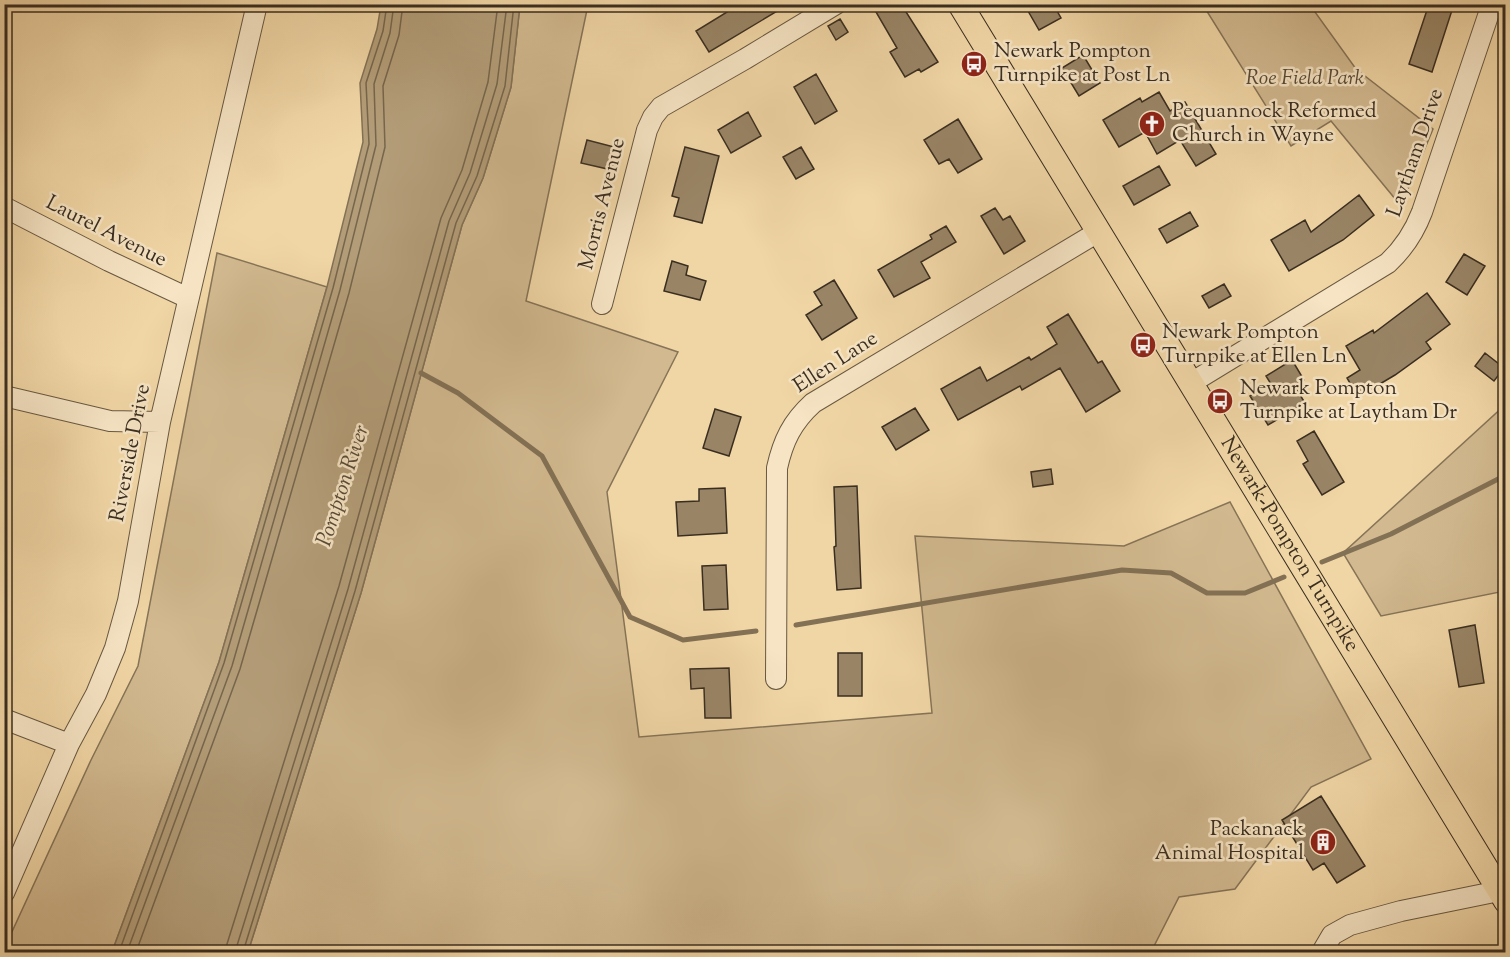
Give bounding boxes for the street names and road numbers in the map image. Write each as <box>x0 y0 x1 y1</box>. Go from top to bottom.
street label: Laytham Drive <box>1380 85 1452 221</box>
street label: Morris Avenue <box>572 135 634 273</box>
street label: Laurel Avenue <box>40 189 172 275</box>
street label: Ellen Lane <box>788 324 884 402</box>
street label: Riverside Drive <box>103 382 159 524</box>
street label: Newark-Pompton Turnpike <box>1212 431 1366 658</box>

